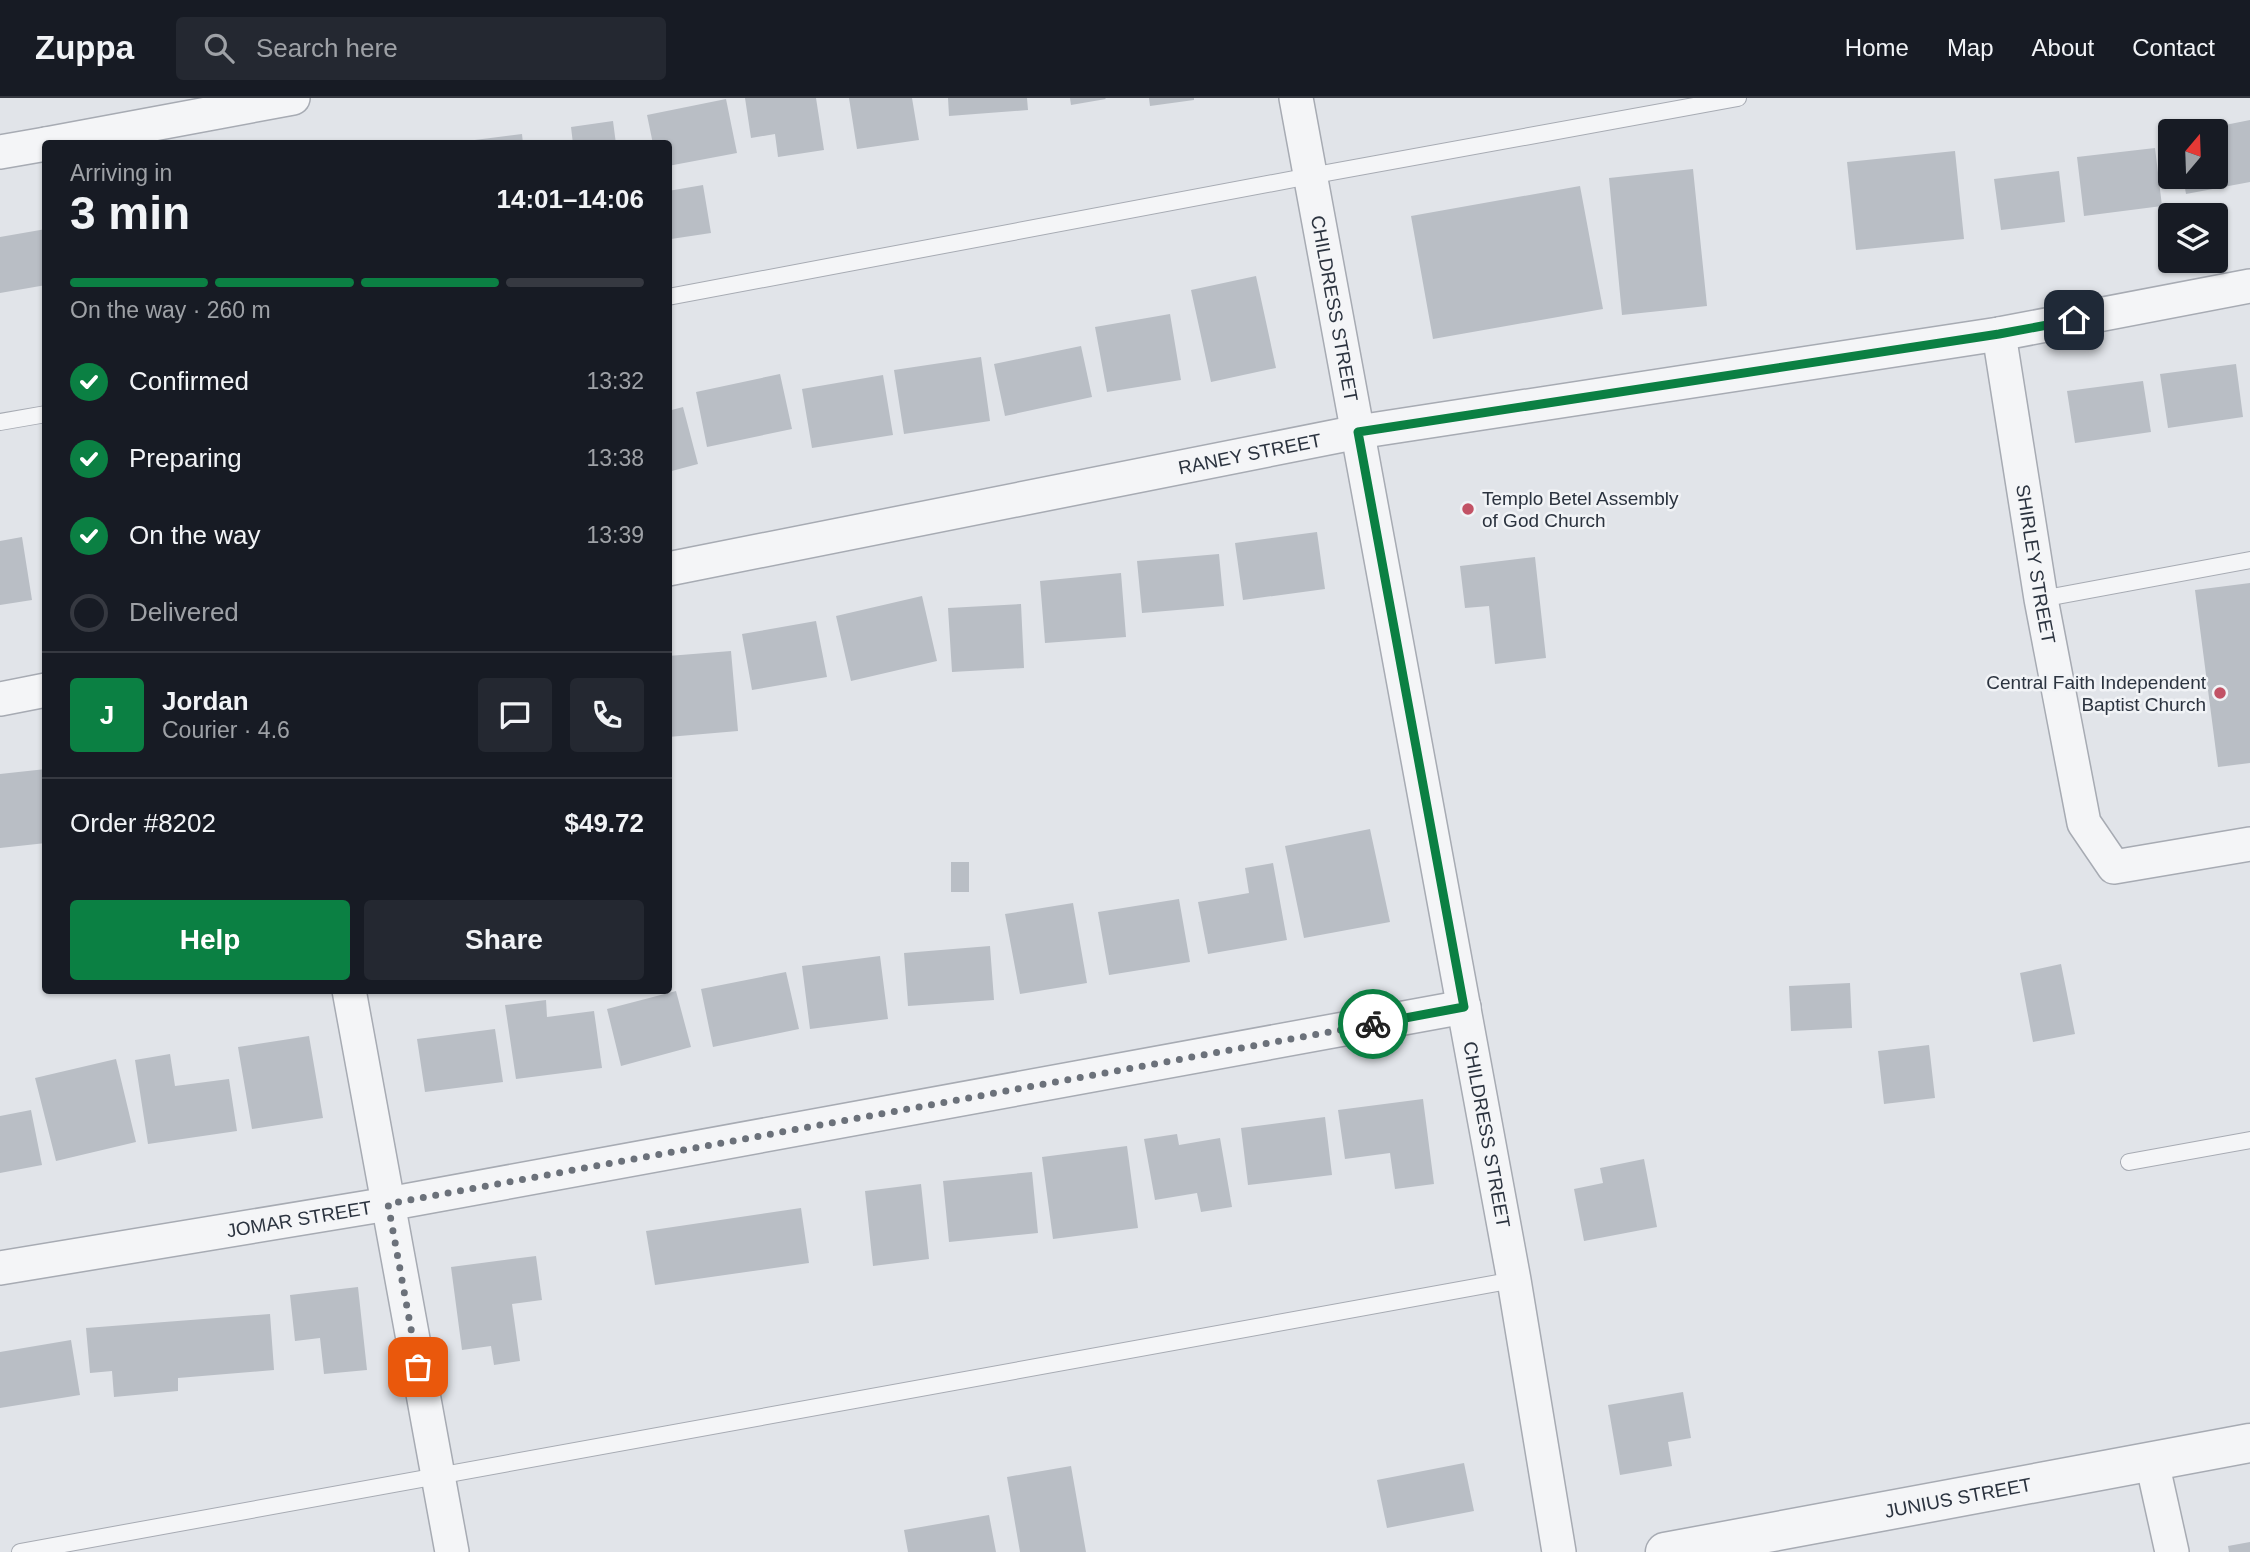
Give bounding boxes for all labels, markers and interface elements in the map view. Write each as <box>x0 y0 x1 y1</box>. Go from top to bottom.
search box <box>176 17 666 80</box>
text: Zuppa <box>35 29 134 66</box>
icon: search <box>200 29 238 67</box>
text: Search here <box>256 33 398 63</box>
text: Home <box>1845 34 1909 61</box>
text: Map <box>1947 34 1994 61</box>
text: About <box>2032 34 2094 61</box>
text: Contact <box>2132 34 2215 61</box>
north arrow <box>2158 119 2228 189</box>
map controls <box>2158 119 2228 273</box>
text: Arriving in <box>70 160 172 186</box>
text: 14:01–14:06 <box>497 184 644 214</box>
text: 3 min <box>70 187 190 239</box>
button: layers <box>2158 203 2228 273</box>
street label: CHILDRESS STREET <box>1307 214 1362 404</box>
pin <box>2044 290 2104 350</box>
text: On the way · 260 m <box>70 297 271 323</box>
icon: home <box>2055 301 2093 339</box>
icon: check <box>70 363 108 401</box>
text: Confirmed <box>129 366 249 396</box>
text: 13:32 <box>586 368 644 394</box>
street label: RANEY STREET <box>1176 429 1324 478</box>
icon: check <box>70 440 108 478</box>
text: Preparing <box>129 443 242 473</box>
text: 13:38 <box>586 445 644 471</box>
street label: SHIRLEY STREET <box>2012 483 2059 646</box>
place label: Templo Betel Assembly of God Church <box>1482 488 1679 531</box>
marker: Templo Betel Assembly of God Church <box>1460 501 1476 517</box>
icon: check <box>70 517 108 555</box>
text: On the way <box>129 520 261 550</box>
text: 13:39 <box>586 522 644 548</box>
text: Delivered <box>129 597 239 627</box>
place label: Central Faith Independent Baptist Church <box>1986 672 2207 715</box>
button: chat <box>478 678 552 752</box>
button: phone <box>570 678 644 752</box>
marker: Central Faith Independent Baptist Church <box>2212 685 2228 701</box>
text: Jordan <box>162 686 249 716</box>
text: J <box>100 700 114 730</box>
text: Courier · 4.6 <box>162 717 290 743</box>
text: Order #8202 <box>70 808 216 838</box>
text: $49.72 <box>564 808 644 838</box>
button: Help <box>70 900 350 980</box>
button: Share <box>364 900 644 980</box>
courier <box>1338 989 1408 1059</box>
icon: bike <box>1354 1005 1392 1043</box>
street label: CHILDRESS STREET <box>1459 1040 1514 1230</box>
street label: JOMAR STREET <box>225 1197 374 1241</box>
pin <box>388 1337 448 1397</box>
icon: bag <box>399 1348 437 1386</box>
street label: JUNIUS STREET <box>1883 1474 2034 1522</box>

